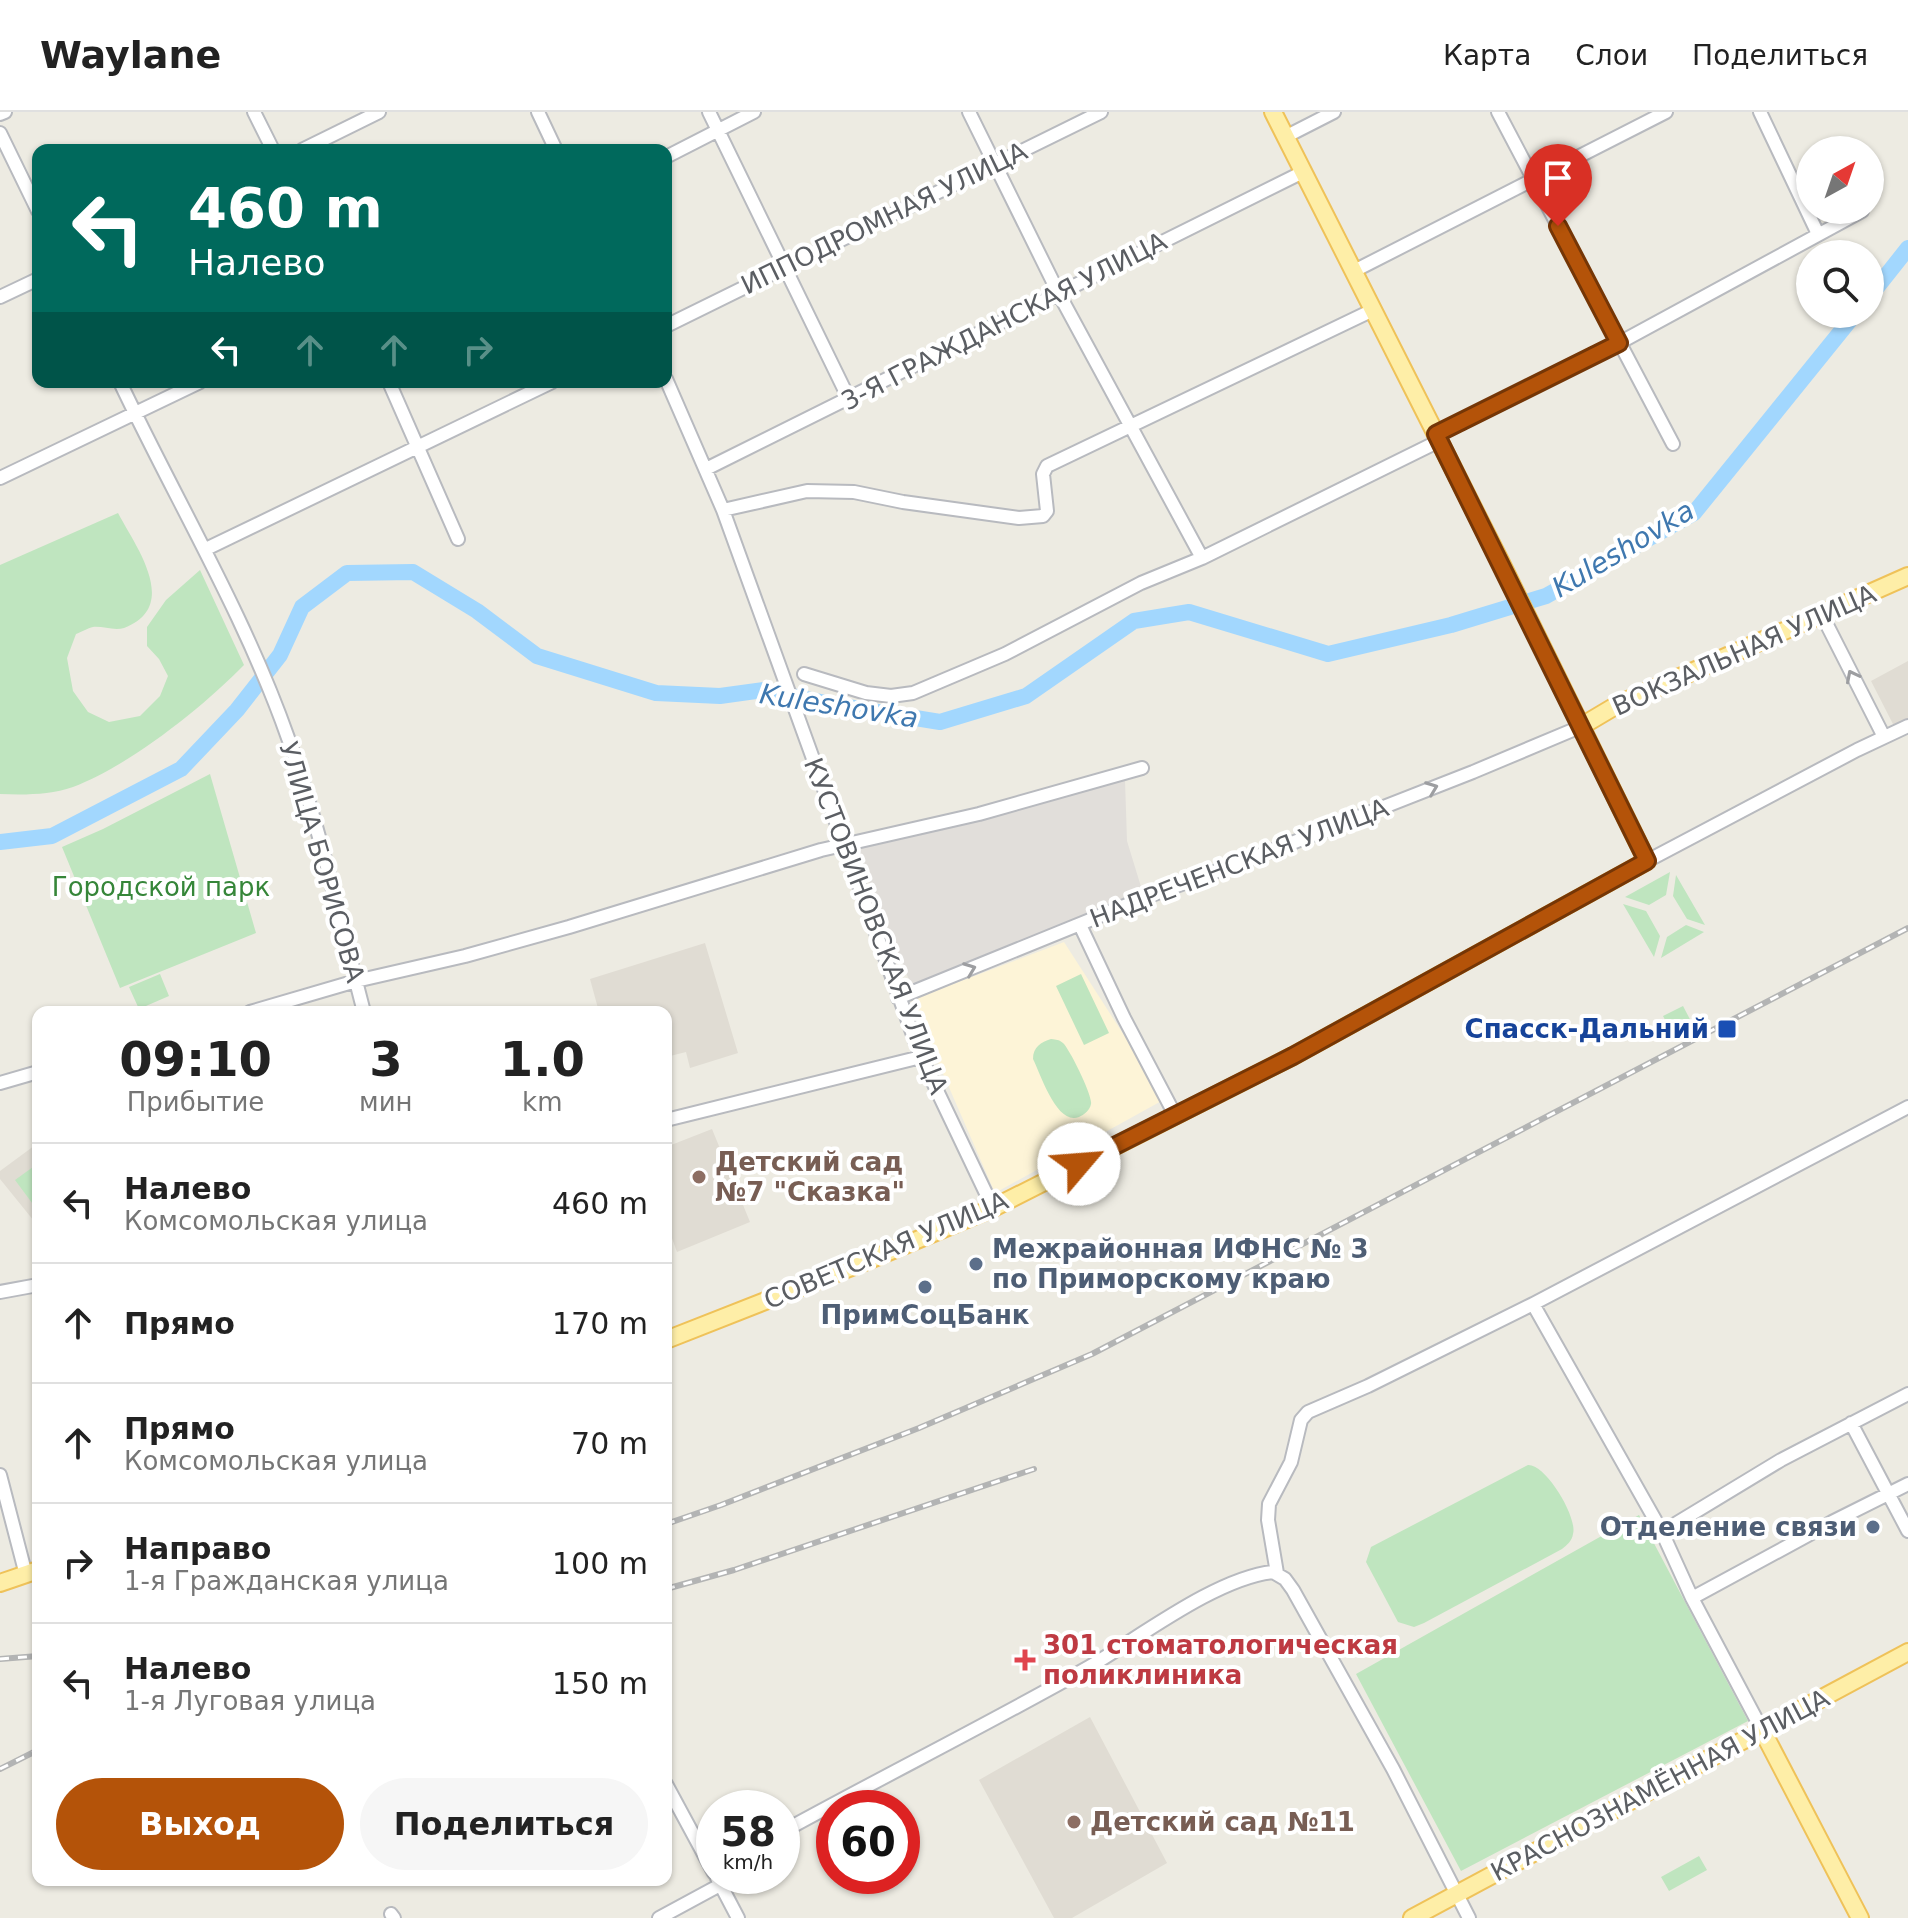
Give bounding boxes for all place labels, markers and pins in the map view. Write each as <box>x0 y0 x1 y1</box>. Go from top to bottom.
pin <box>1524 144 1592 226</box>
place label: Спасск-Дальний <box>1465 1014 1709 1044</box>
marker: Спасск-Дальний <box>1716 1018 1738 1040</box>
place label: Детский сад №7 "Сказка" <box>715 1147 905 1207</box>
marker: Детский сад №7 "Сказка" <box>690 1168 708 1186</box>
place label: Межрайонная ИФНС № 3 по Приморскому краю <box>992 1234 1369 1294</box>
marker: Межрайонная ИФНС № 3 по Приморскому краю <box>967 1255 985 1273</box>
marker: ПримСоцБанк <box>916 1278 934 1296</box>
place label: ПримСоцБанк <box>820 1300 1030 1330</box>
place label: Отделение связи <box>1600 1512 1857 1542</box>
marker: Отделение связи <box>1864 1518 1882 1536</box>
place label: 301 стоматологическая поликлиника <box>1043 1630 1398 1690</box>
marker: 301 стоматологическая поликлиника <box>1014 1649 1036 1671</box>
place label: Детский сад №11 <box>1090 1807 1355 1837</box>
marker: Детский сад №11 <box>1065 1813 1083 1831</box>

